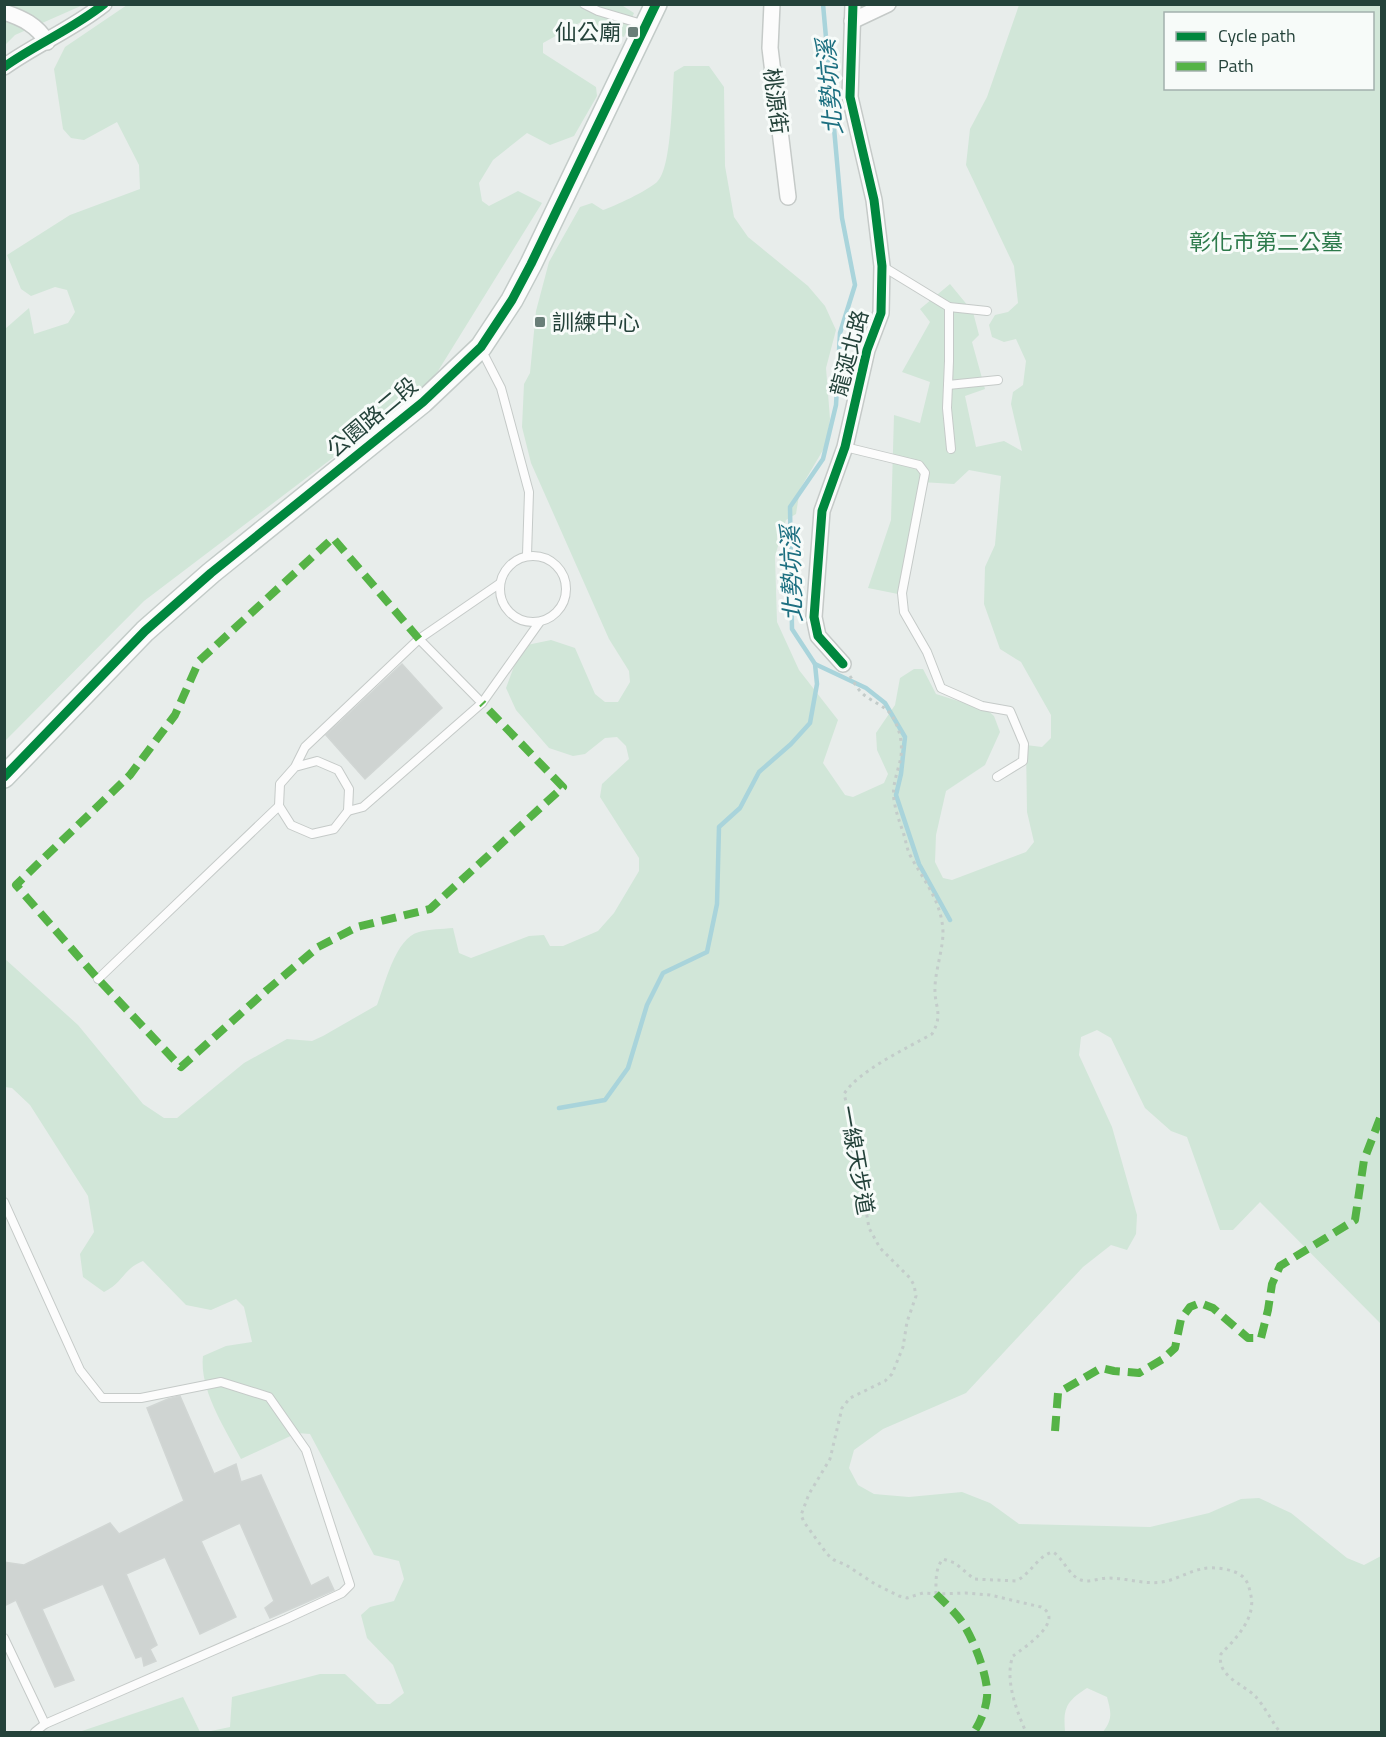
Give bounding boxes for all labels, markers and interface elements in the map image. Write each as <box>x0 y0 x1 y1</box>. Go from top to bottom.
legend <box>1164 12 1374 90</box>
place label: 仙公廟 <box>555 15 621 49</box>
text: Cycle path <box>1218 22 1296 49</box>
marker: 仙公廟 <box>626 25 640 39</box>
water label: 北勢坑溪 <box>807 35 851 136</box>
text: Path <box>1218 52 1254 79</box>
street label: 桃源街 <box>755 66 797 136</box>
park label: 彰化市第二公墓 <box>1189 225 1343 259</box>
place label: 訓練中心 <box>552 305 640 339</box>
street label: 龍涎北路 <box>821 306 877 400</box>
marker: 訓練中心 <box>533 315 547 329</box>
street label: 公園路二段 <box>319 369 425 465</box>
water label: 北勢坑溪 <box>771 522 811 623</box>
street label: 一線天步道 <box>831 1103 883 1217</box>

